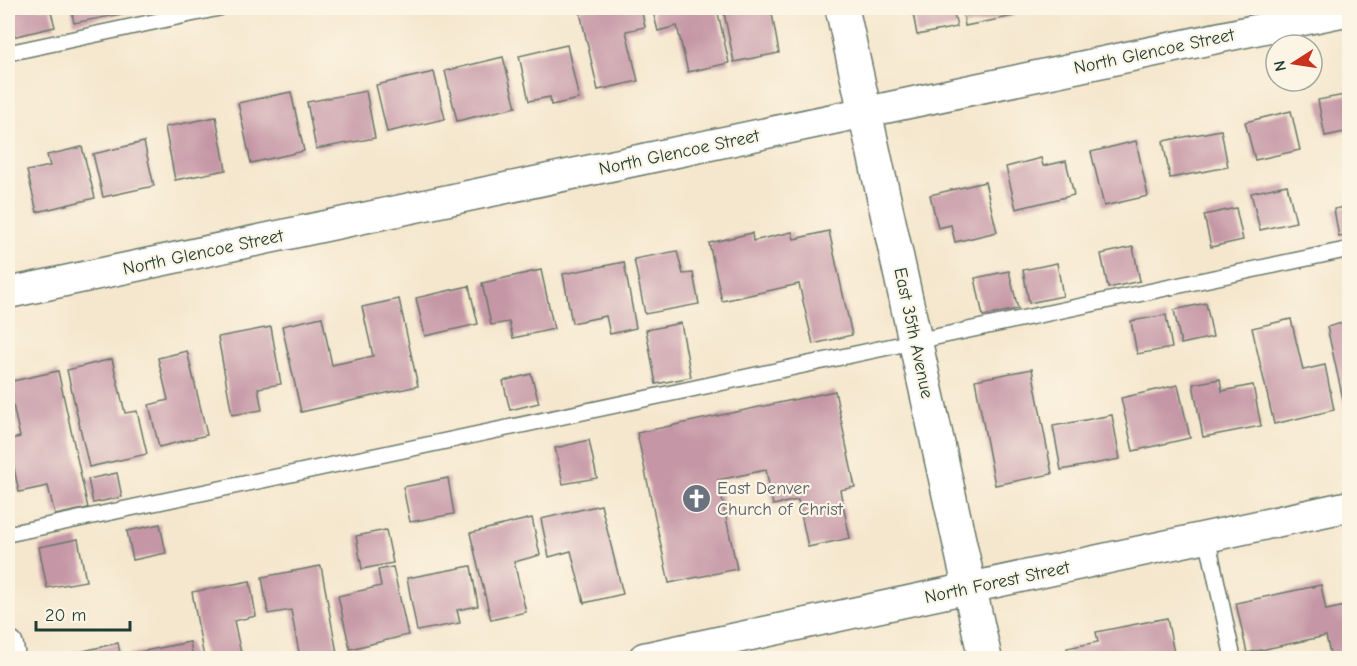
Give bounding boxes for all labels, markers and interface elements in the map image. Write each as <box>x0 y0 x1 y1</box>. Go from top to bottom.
street label: North Glencoe Street <box>1072 24 1237 79</box>
north arrow <box>1264 33 1324 93</box>
text: N <box>1270 59 1290 73</box>
street label: North Glencoe Street <box>597 125 762 180</box>
street label: North Glencoe Street <box>121 225 286 280</box>
street label: East 35th Avenue <box>889 266 938 400</box>
place label: East Denver Church of Christ <box>717 478 844 520</box>
church icon: East Denver Church of Christ <box>680 482 712 514</box>
street label: North Forest Street <box>923 557 1072 608</box>
scale bar <box>36 594 130 632</box>
text: 20 m <box>45 605 86 626</box>

